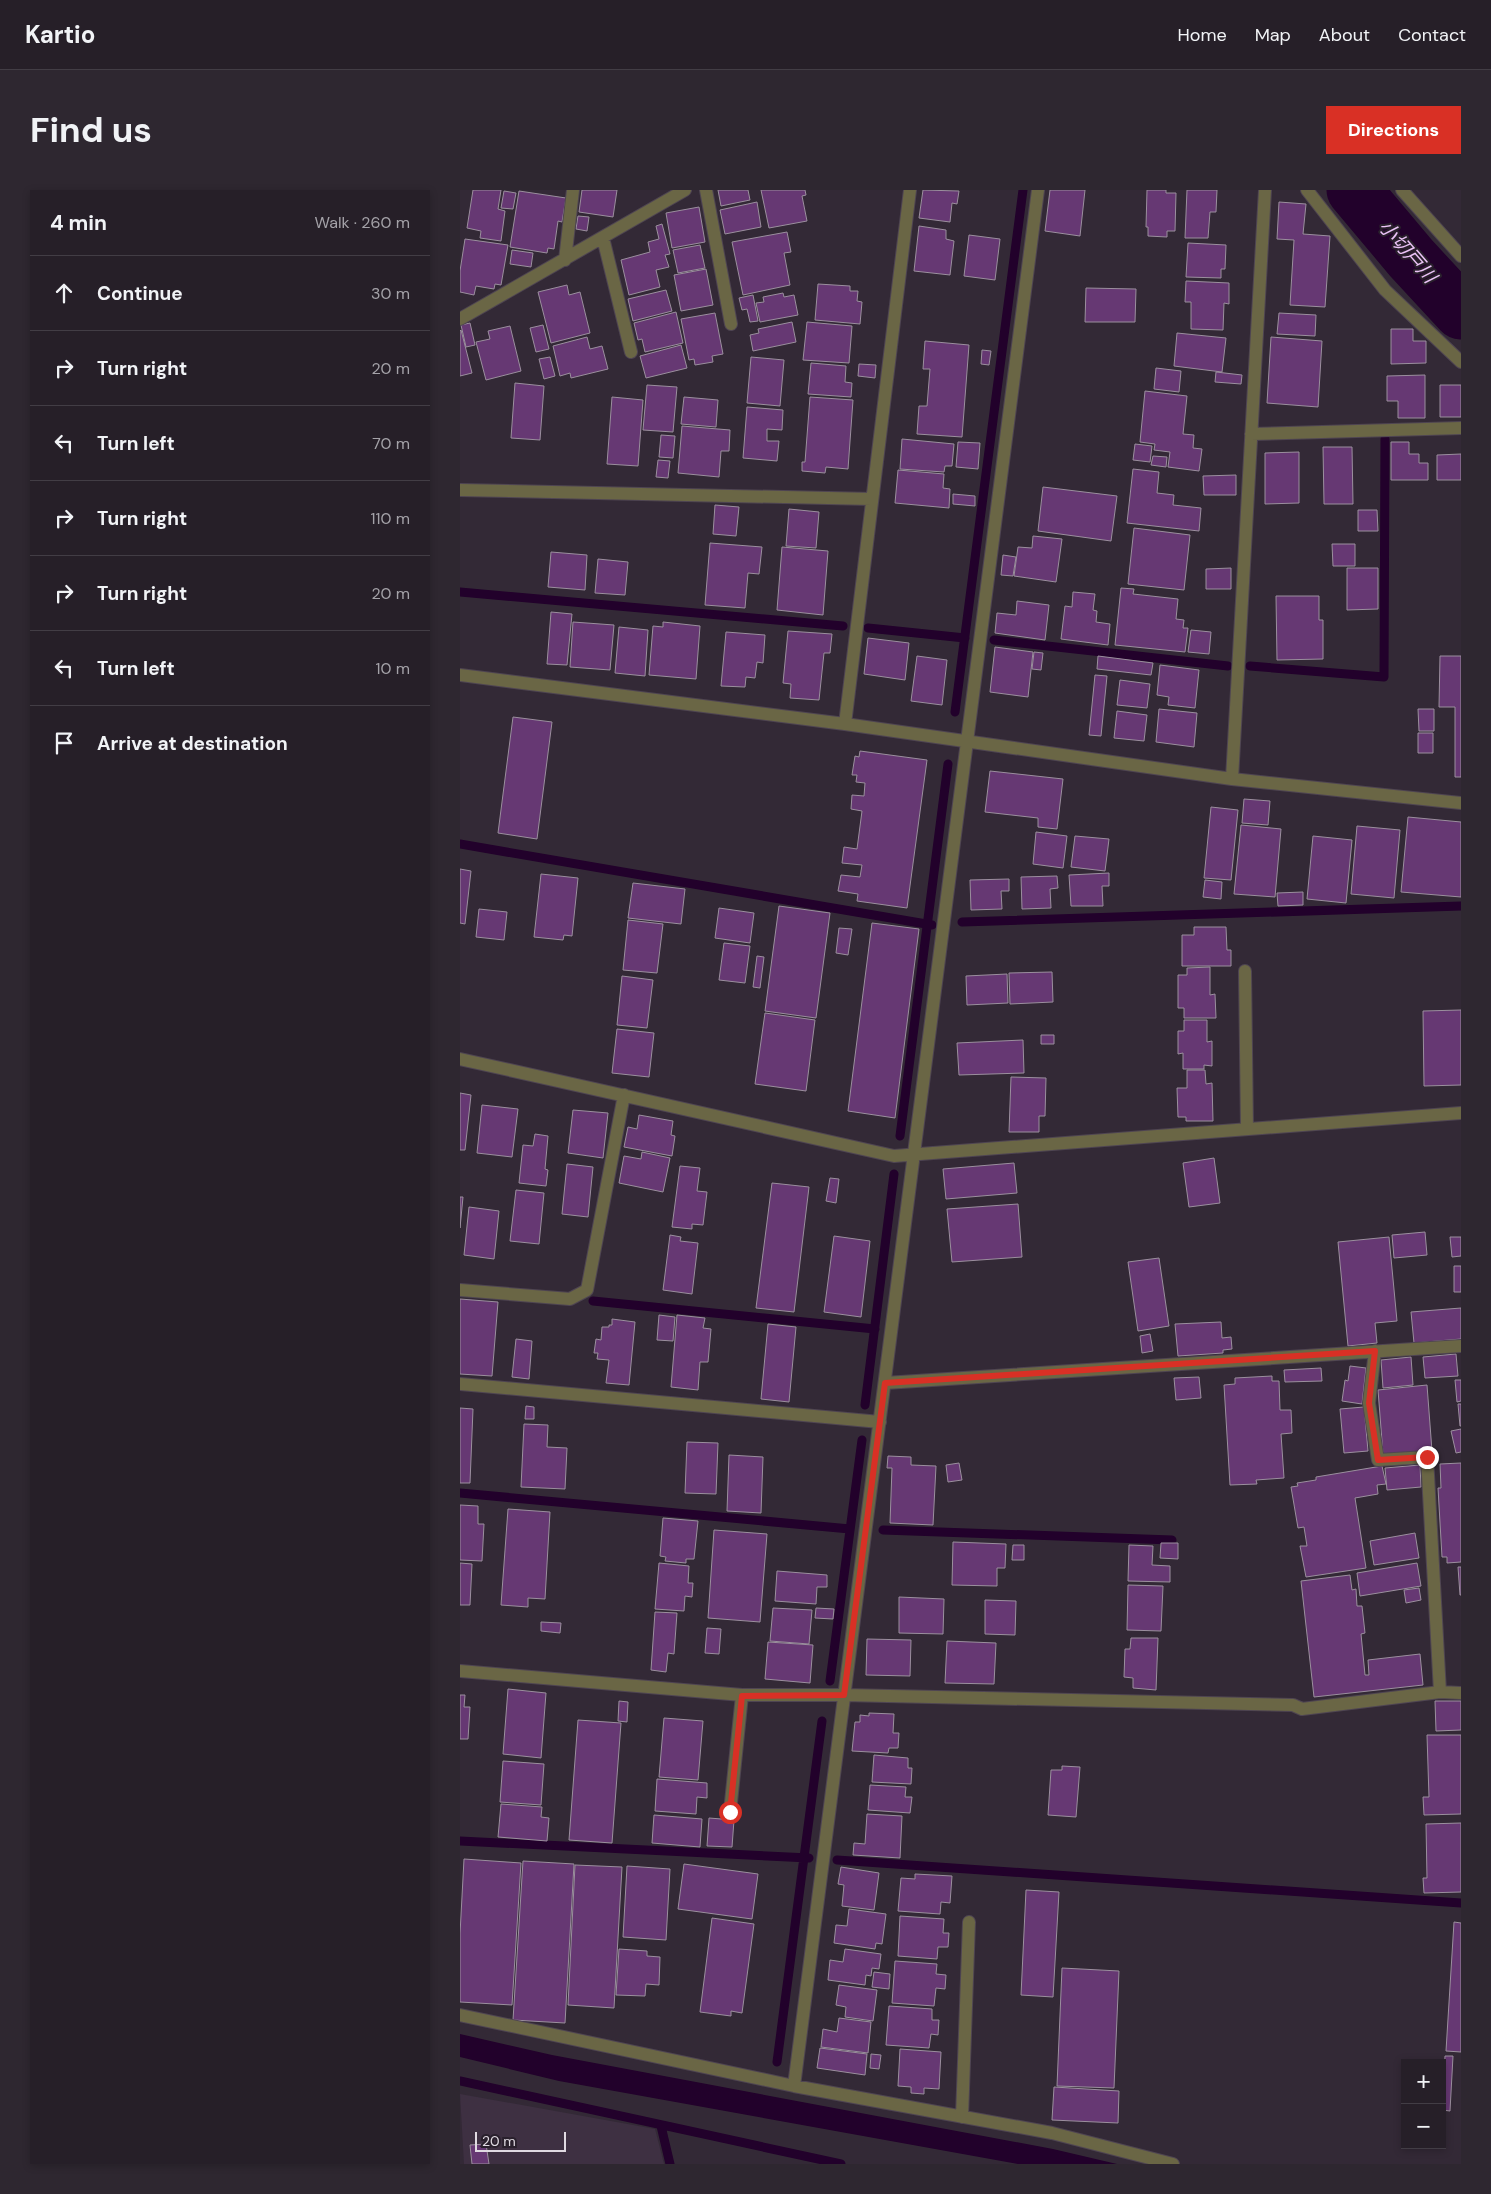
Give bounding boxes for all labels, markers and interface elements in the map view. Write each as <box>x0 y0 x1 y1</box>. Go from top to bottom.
text: Kartio <box>25 19 95 50</box>
text: Home <box>1177 23 1227 47</box>
text: Map <box>1255 23 1291 47</box>
text: About <box>1319 23 1370 47</box>
text: Contact <box>1398 23 1466 47</box>
button: Directions <box>1326 106 1461 154</box>
text: Find us <box>30 107 152 153</box>
text: 4 min <box>50 209 107 237</box>
text: Walk · 260 m <box>315 212 410 233</box>
water label: 小切戸川 <box>1373 214 1443 290</box>
icon: ahead <box>50 279 78 307</box>
text: Continue <box>97 281 183 306</box>
text: 30 m <box>371 283 410 304</box>
icon: right <box>50 354 78 382</box>
text: Turn right <box>97 356 187 381</box>
text: 20 m <box>371 358 410 379</box>
icon: left <box>50 429 78 457</box>
text: Turn left <box>97 431 175 456</box>
text: 70 m <box>372 433 410 454</box>
icon: right <box>50 504 78 532</box>
text: Turn right <box>97 506 187 531</box>
text: 110 m <box>371 508 410 529</box>
icon: right <box>50 579 78 607</box>
text: Turn right <box>97 581 187 606</box>
text: 20 m <box>371 583 410 604</box>
icon: left <box>50 654 78 682</box>
text: Turn left <box>97 656 175 681</box>
text: 10 m <box>376 658 410 679</box>
icon: arrive <box>50 729 78 757</box>
text: Arrive at destination <box>97 731 288 756</box>
route end <box>1416 1446 1439 1469</box>
route start <box>719 1801 742 1824</box>
map controls <box>1401 2059 1446 2149</box>
button: + <box>1401 2059 1446 2104</box>
button: − <box>1401 2104 1446 2149</box>
scale bar <box>475 2129 566 2152</box>
text: 20 m <box>482 2132 516 2150</box>

